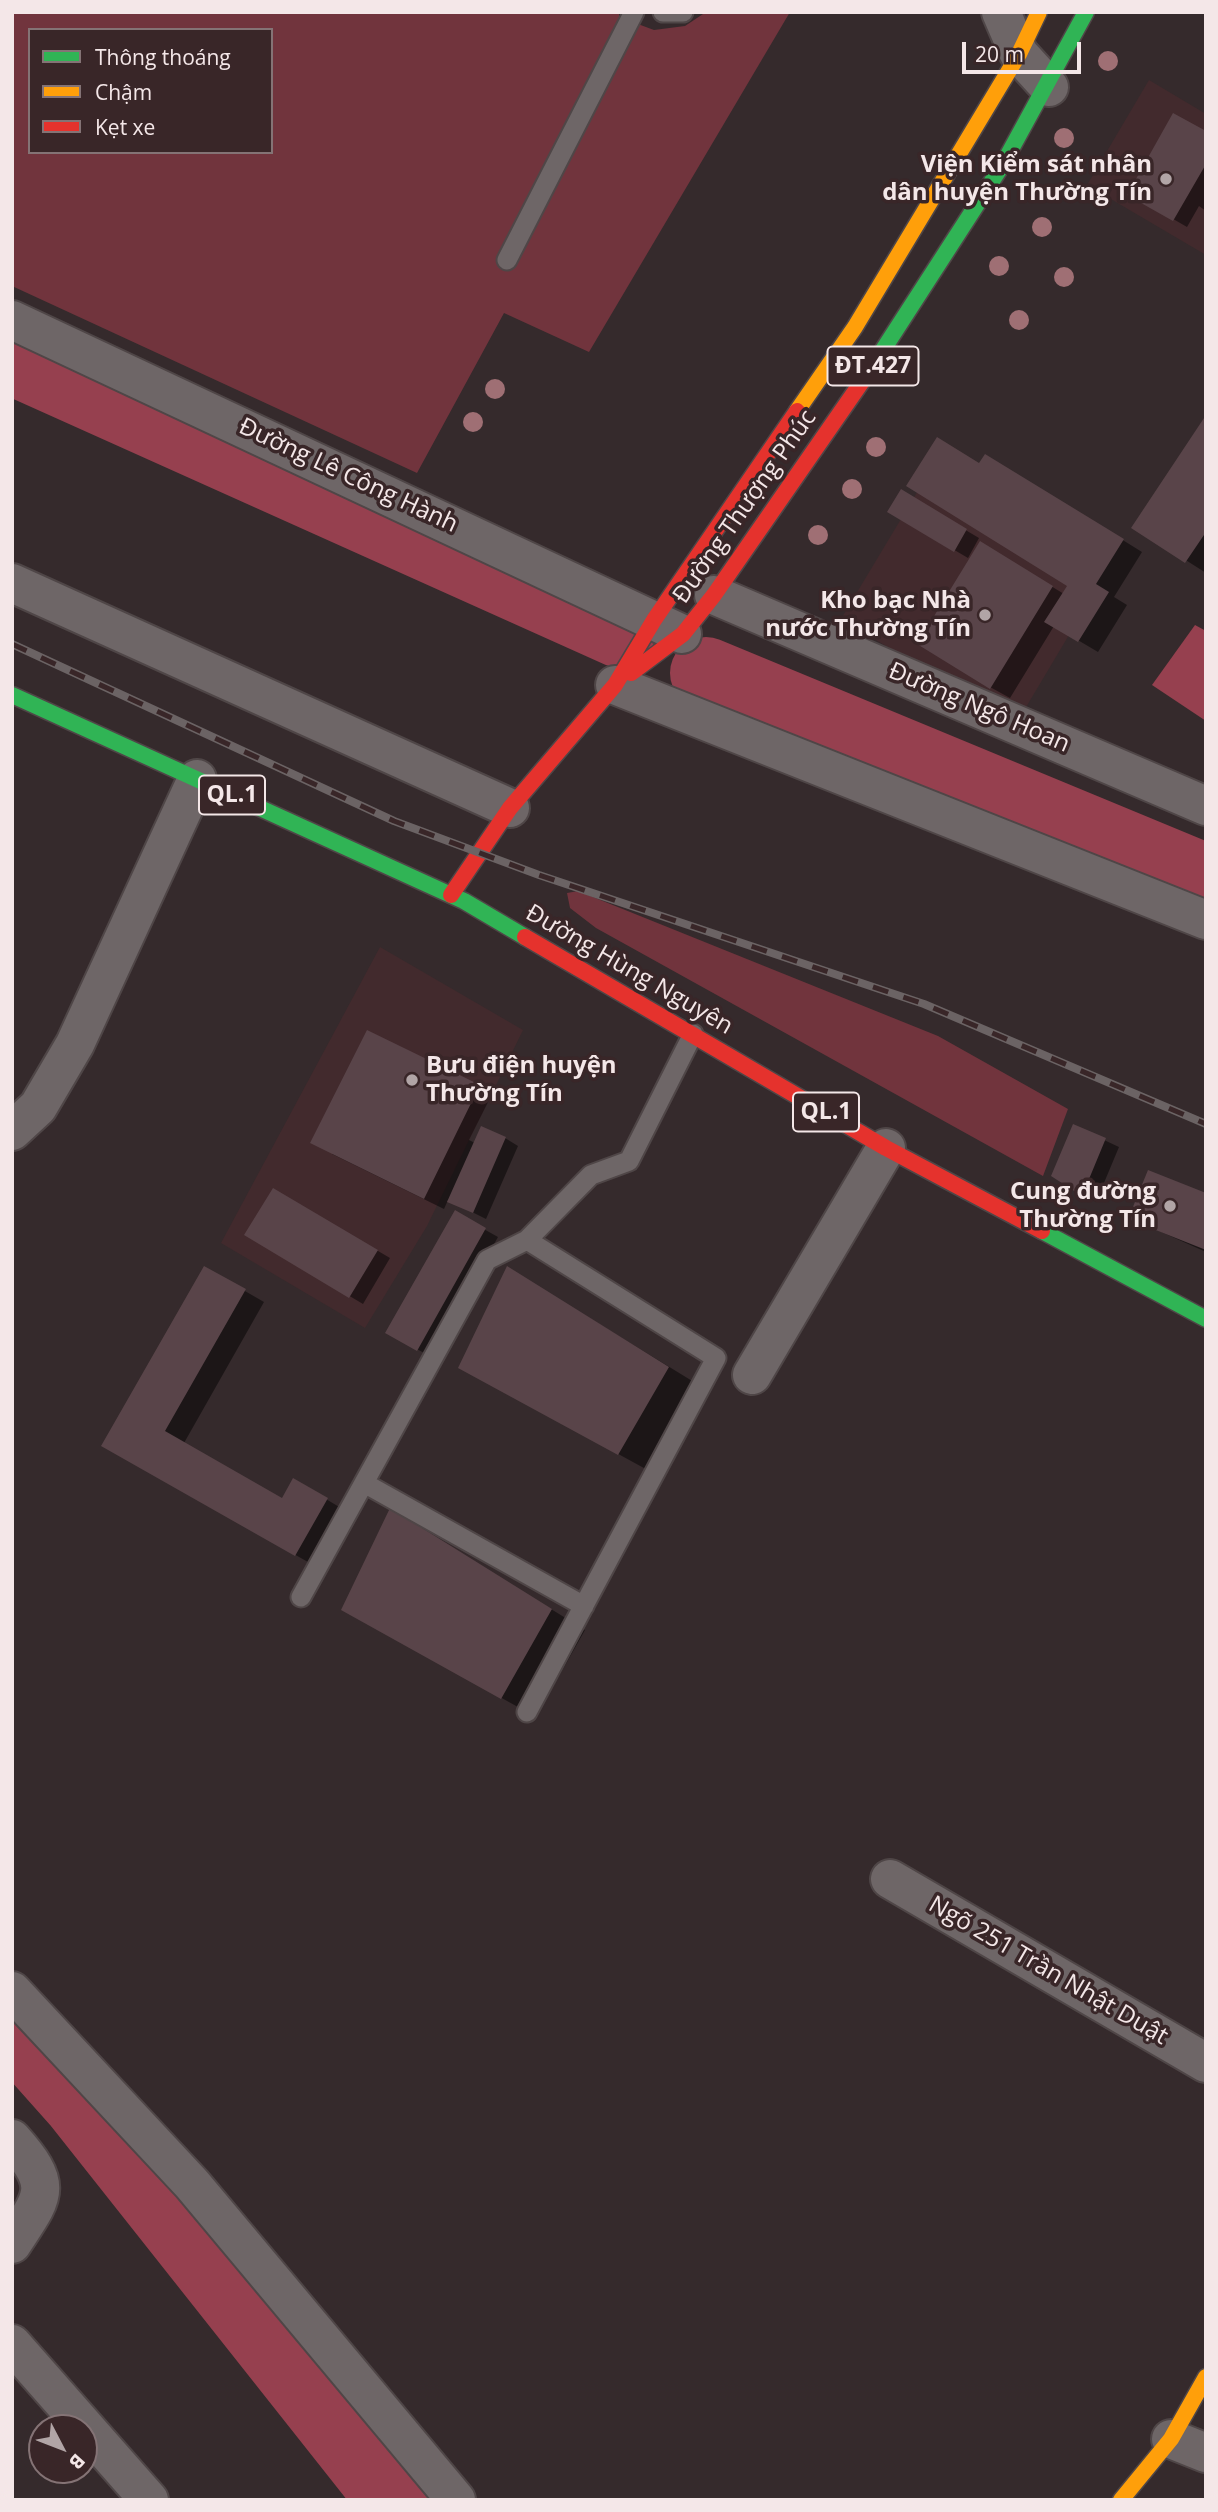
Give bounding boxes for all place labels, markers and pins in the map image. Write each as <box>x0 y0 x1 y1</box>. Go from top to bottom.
place label: Viện Kiểm sát nhân dân huyện Thường Tín <box>882 151 1152 207</box>
marker: Viện Kiểm sát nhân dân huyện Thường Tín <box>1158 171 1174 187</box>
place label: Kho bạc Nhà nước Thường Tín <box>765 587 971 643</box>
marker: Kho bạc Nhà nước Thường Tín <box>977 607 993 623</box>
place label: Bưu điện huyện Thường Tín <box>426 1052 617 1108</box>
marker: Bưu điện huyện Thường Tín <box>404 1072 420 1088</box>
place label: Cung đường Thường Tín <box>1010 1178 1156 1234</box>
marker: Cung đường Thường Tín <box>1162 1198 1178 1214</box>

